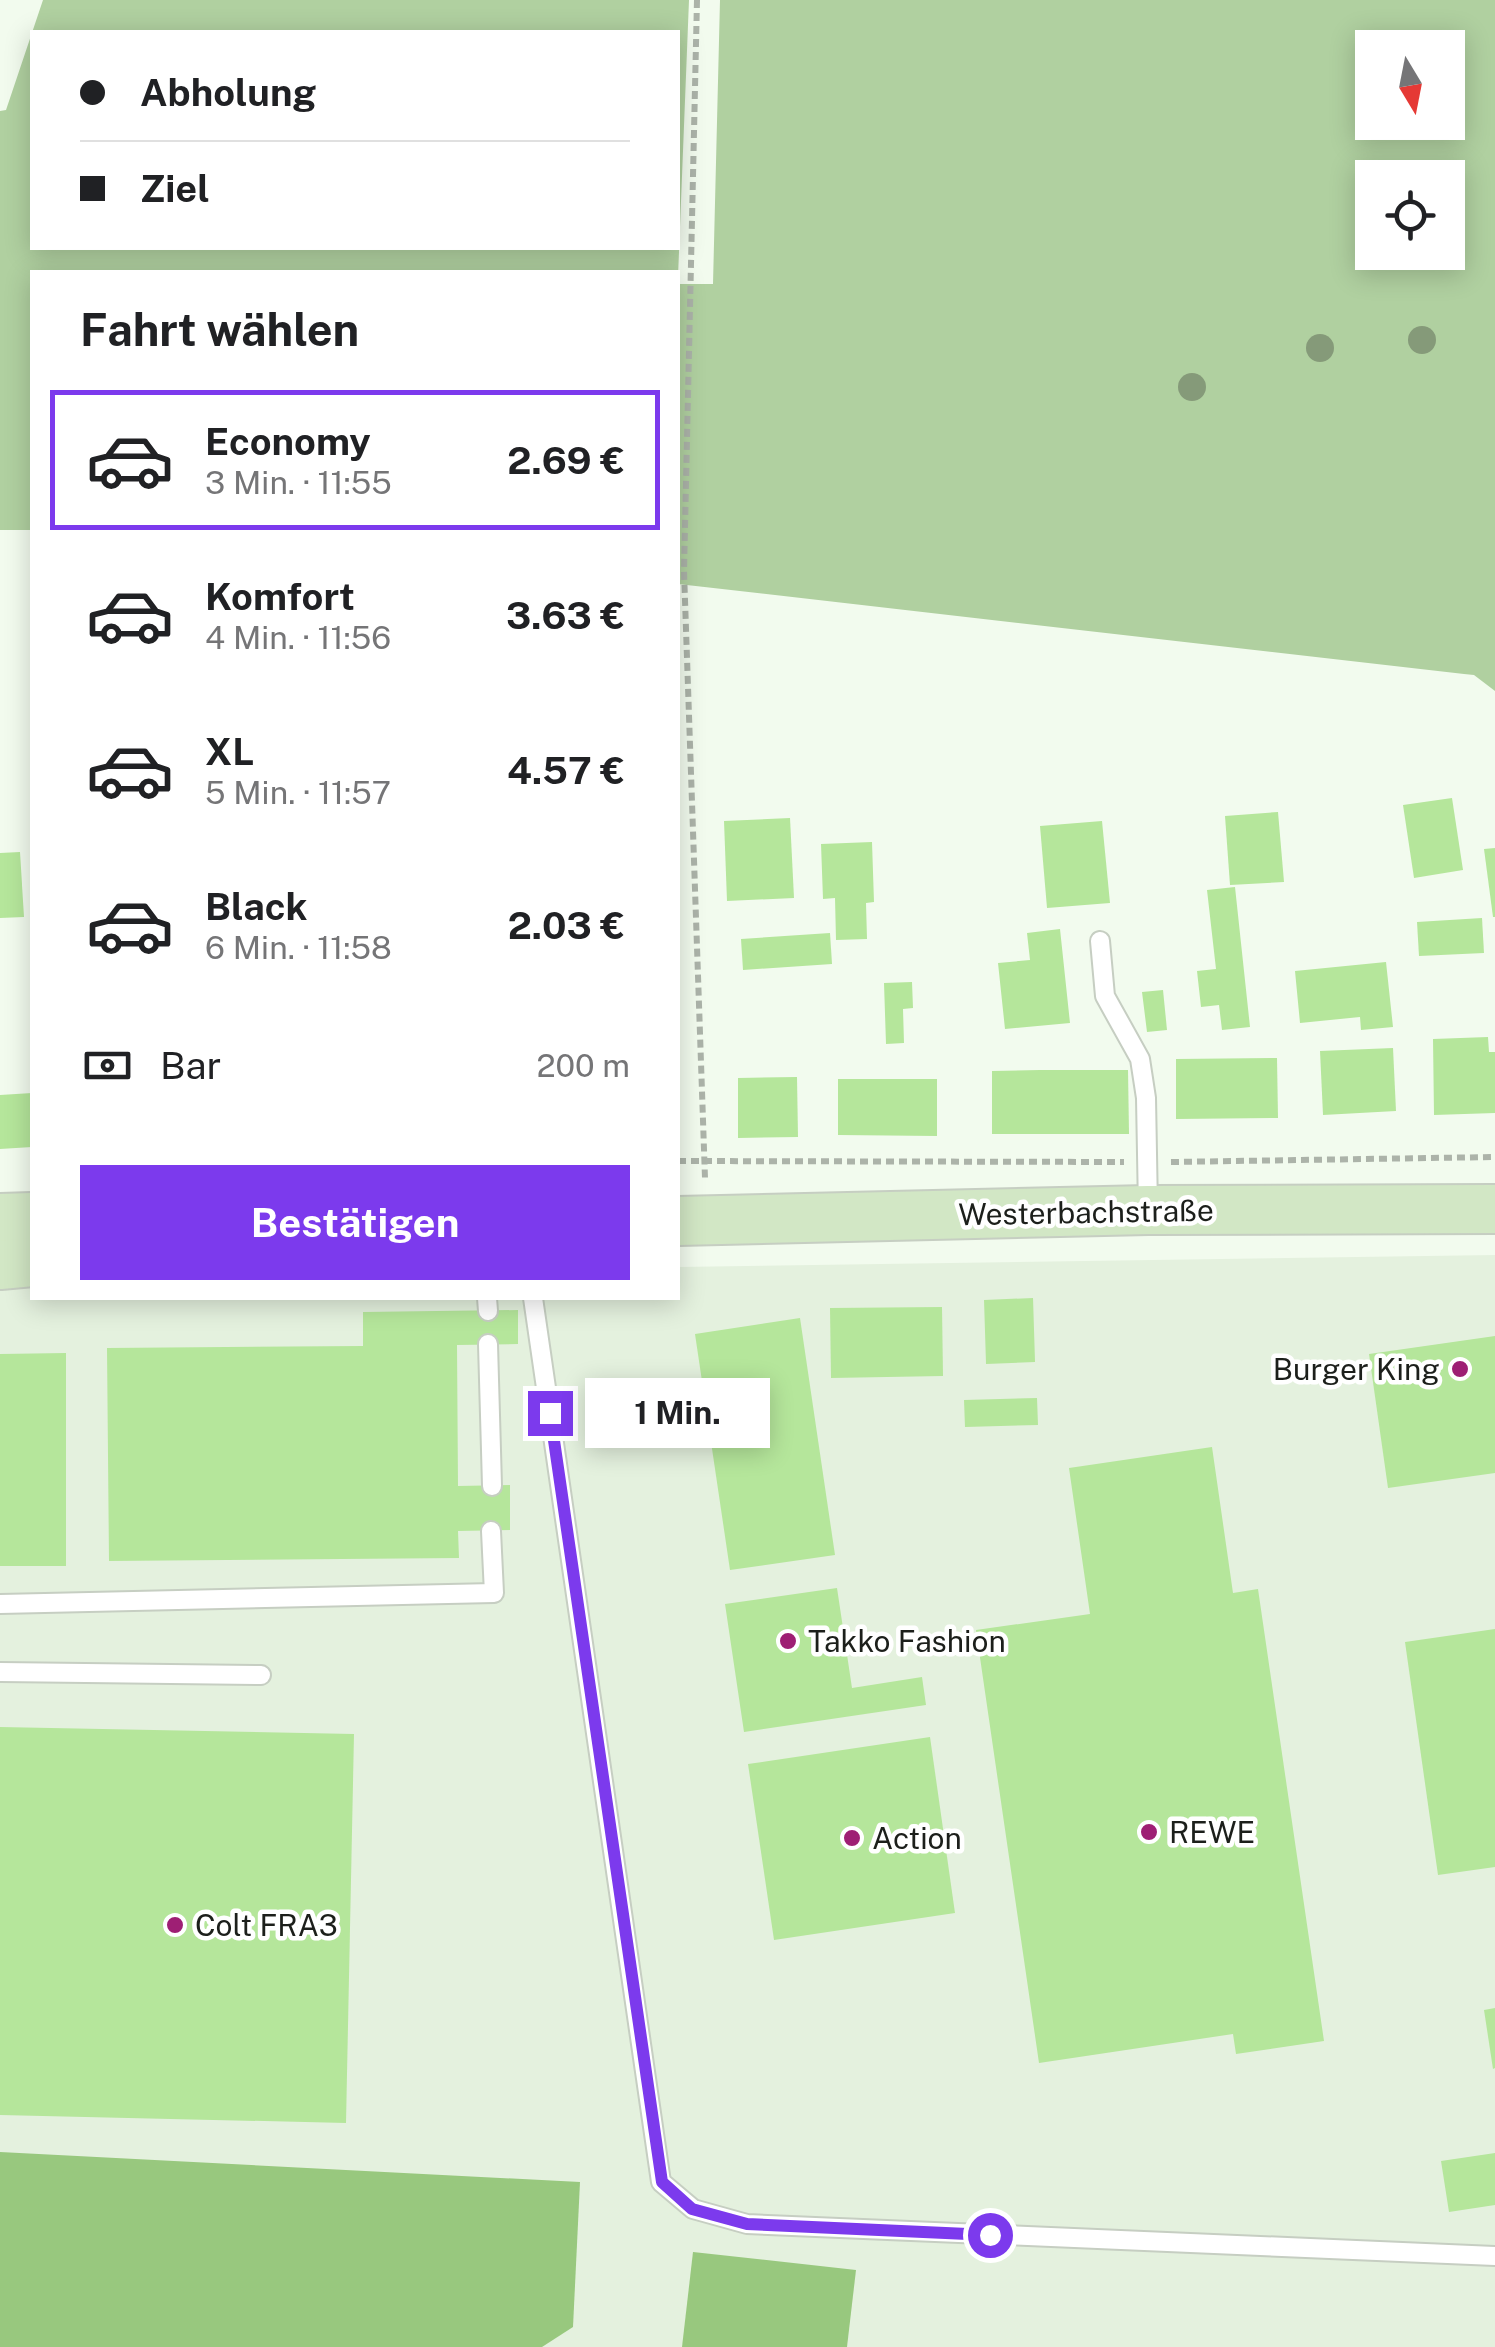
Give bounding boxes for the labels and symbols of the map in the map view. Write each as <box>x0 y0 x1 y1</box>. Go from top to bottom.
north arrow <box>1355 30 1465 140</box>
street label: Westerbachstraße <box>958 1192 1214 1232</box>
place label: Burger King <box>1273 1351 1440 1387</box>
marker: Burger King <box>1449 1358 1471 1380</box>
callout: 1 Min. <box>585 1378 770 1448</box>
route end <box>528 1391 573 1436</box>
place label: Takko Fashion <box>808 1623 1006 1659</box>
marker: Takko Fashion <box>777 1630 799 1652</box>
place label: REWE <box>1169 1814 1255 1850</box>
place label: Action <box>872 1820 962 1856</box>
marker: REWE <box>1138 1821 1160 1843</box>
marker: Action <box>841 1827 863 1849</box>
place label: Colt FRA3 <box>195 1907 338 1943</box>
marker: Colt FRA3 <box>164 1914 186 1936</box>
route start <box>968 2213 1013 2258</box>

